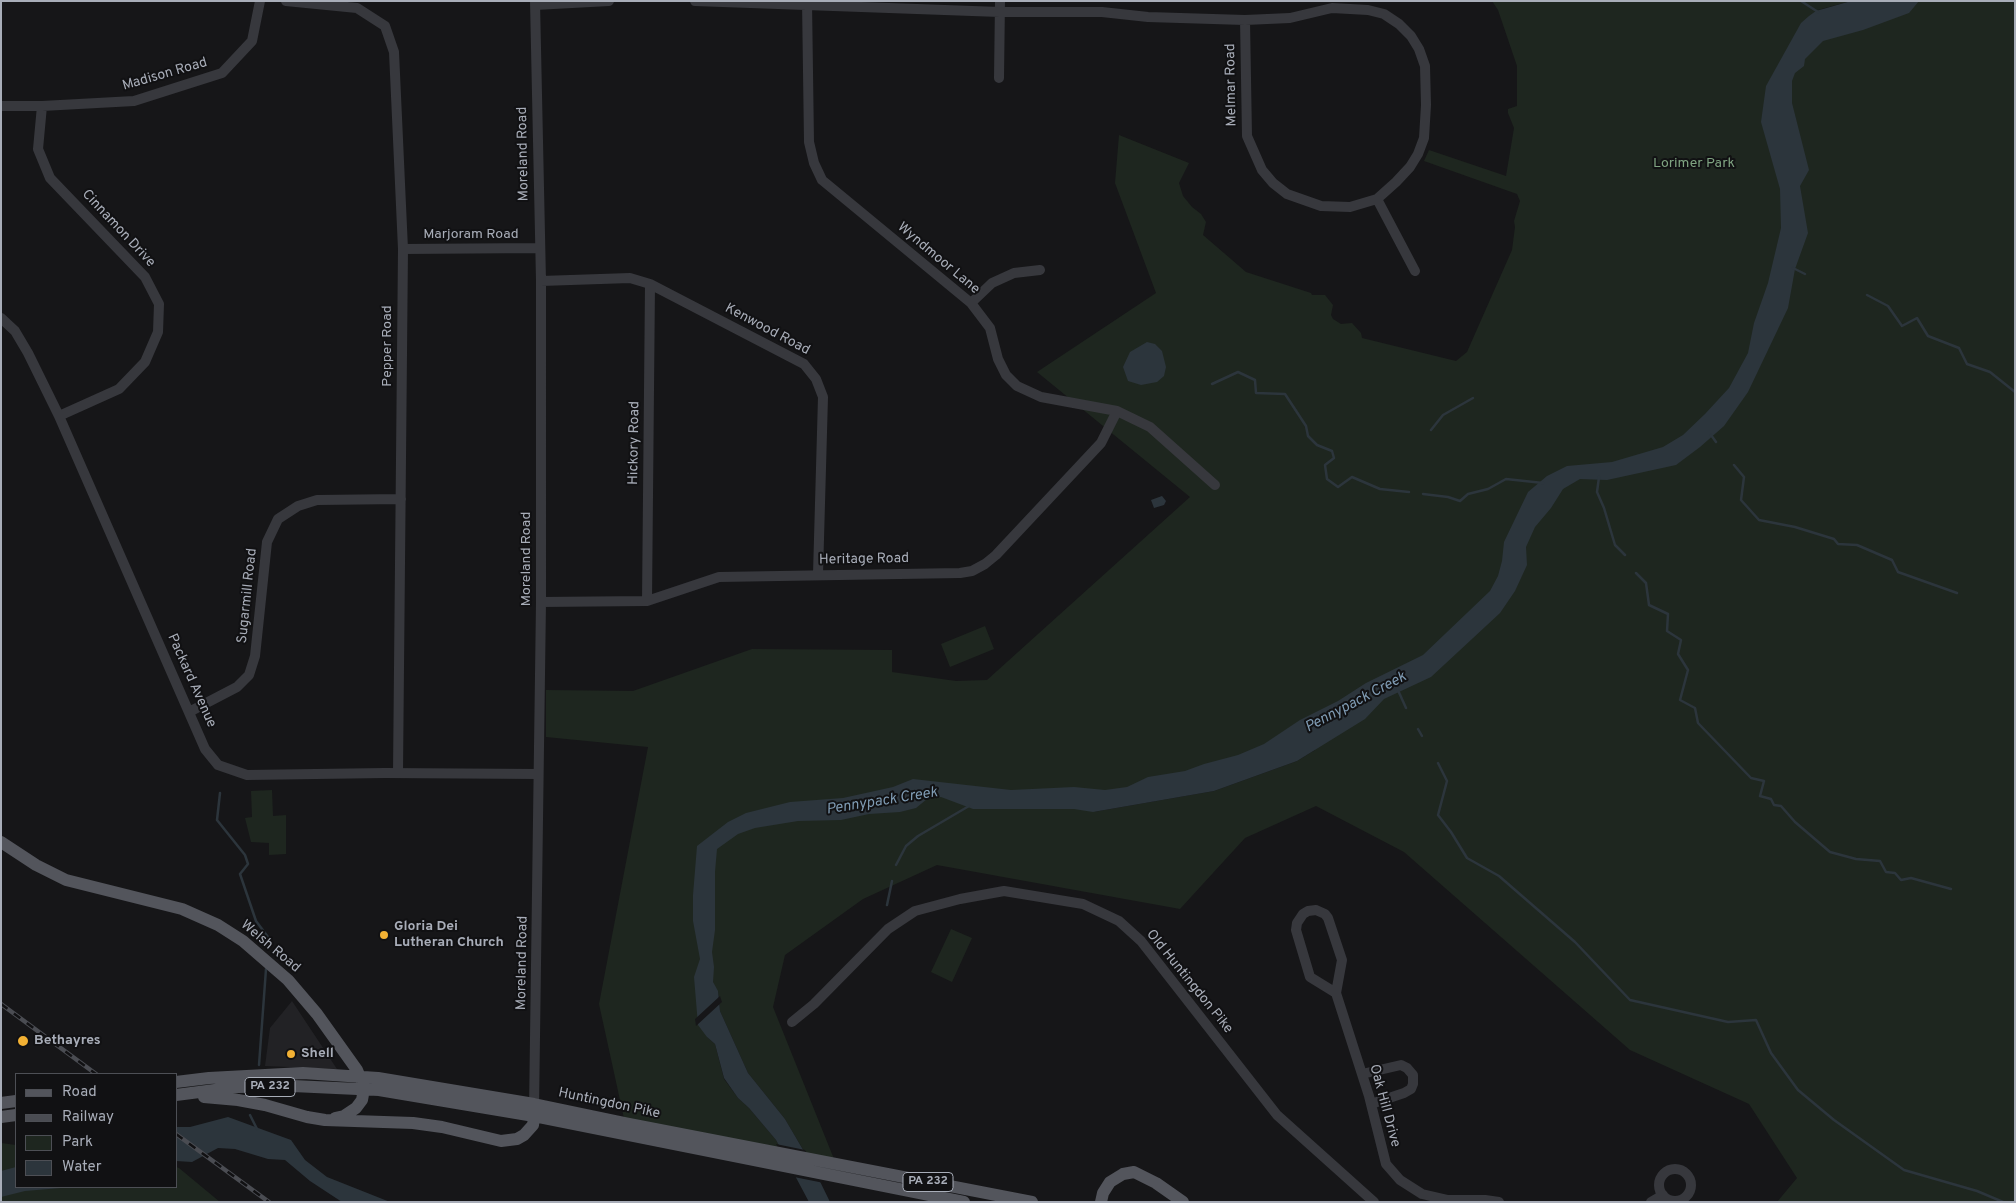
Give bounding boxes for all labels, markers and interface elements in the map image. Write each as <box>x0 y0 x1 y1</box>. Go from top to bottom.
street label: Melmar Road <box>1223 43 1241 127</box>
street label: Madison Road <box>121 55 209 95</box>
street label: Moreland Road <box>515 107 533 201</box>
park label: Lorimer Park <box>1653 156 1735 172</box>
street label: Cinnamon Drive <box>78 187 158 271</box>
street label: Wyndmoor Lane <box>893 220 983 298</box>
street label: Marjoram Road <box>423 227 519 243</box>
street label: Kenwood Road <box>722 301 812 359</box>
street label: Pepper Road <box>380 305 396 387</box>
street label: Hickory Road <box>626 401 644 485</box>
street label: Moreland Road <box>519 512 535 606</box>
street label: Sugarmill Road <box>235 548 261 644</box>
street label: Heritage Road <box>819 551 909 569</box>
street label: Packard Avenue <box>163 632 219 730</box>
water label: Pennypack Creek <box>1302 669 1410 737</box>
water label: Pennypack Creek <box>825 784 939 820</box>
street label: Moreland Road <box>514 916 532 1010</box>
street label: Welsh Road <box>237 917 303 977</box>
place label: Gloria Dei Lutheran Church <box>394 919 504 952</box>
street label: Old Huntingdon Pike <box>1142 927 1236 1037</box>
marker: Gloria Dei Lutheran Church <box>378 929 390 941</box>
place label: Bethayres <box>34 1033 101 1049</box>
marker: Bethayres <box>16 1034 30 1048</box>
place label: Shell <box>301 1046 334 1062</box>
marker: Shell <box>285 1048 297 1060</box>
street label: Oak Hill Drive <box>1365 1063 1403 1149</box>
legend <box>15 1073 178 1188</box>
road number: PA 232 <box>245 1078 295 1096</box>
text: Road <box>62 1083 97 1102</box>
street label: Huntingdon Pike <box>557 1085 661 1123</box>
text: Railway <box>62 1108 114 1127</box>
text: Park <box>62 1133 93 1152</box>
text: Water <box>62 1158 101 1177</box>
road number: PA 232 <box>903 1172 953 1192</box>

